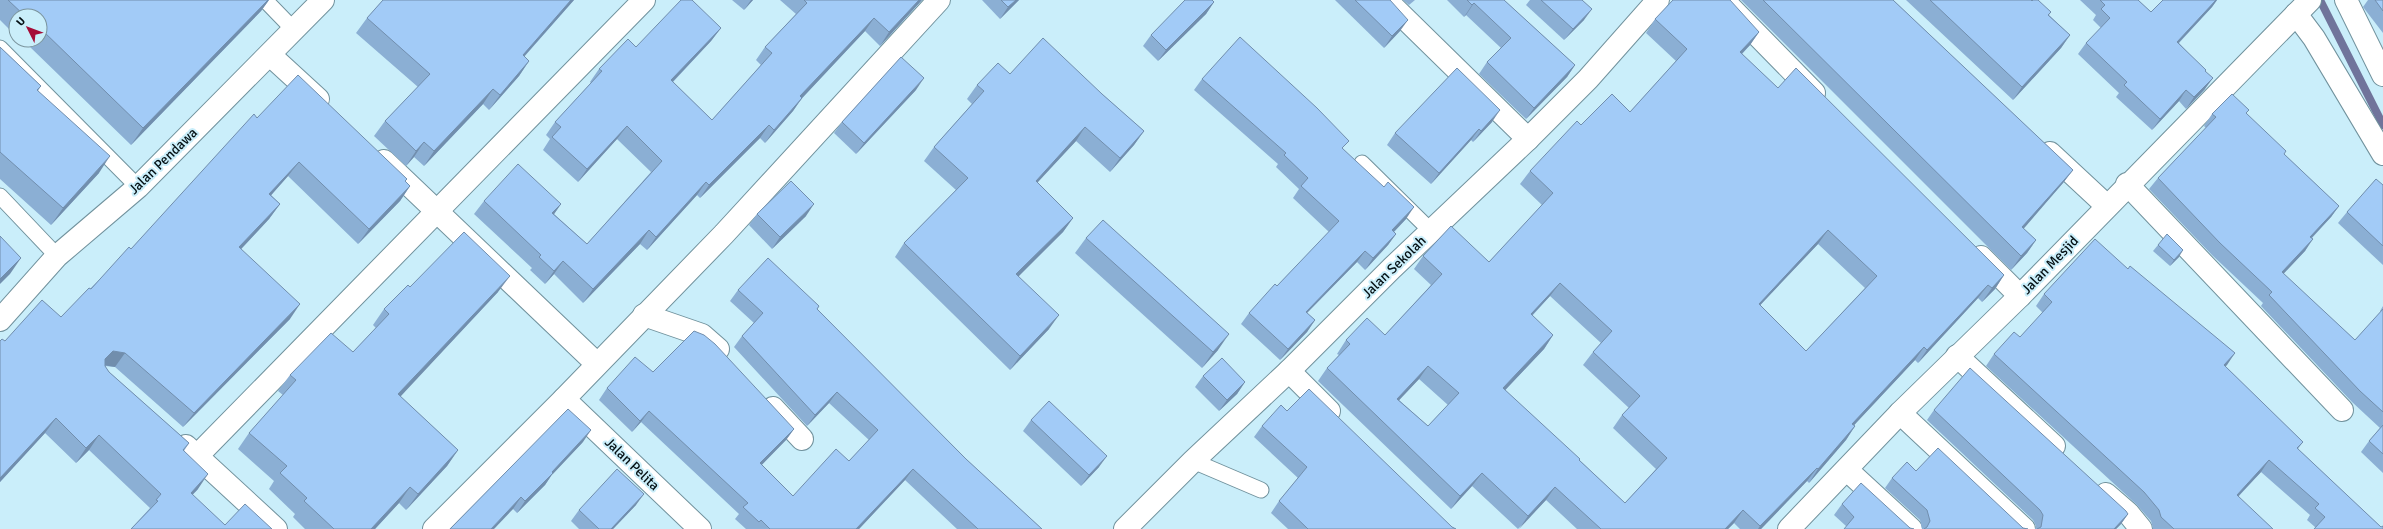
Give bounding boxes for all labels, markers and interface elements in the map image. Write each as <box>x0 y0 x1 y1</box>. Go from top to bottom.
north arrow <box>8 8 48 48</box>
text: U <box>14 15 28 29</box>
street label: Jalan Pendawa <box>125 124 201 198</box>
street label: Jalan Sekolah <box>1358 232 1430 302</box>
street label: Jalan Mesjid <box>2018 232 2082 298</box>
street label: Jalan Pelita <box>601 434 663 494</box>

